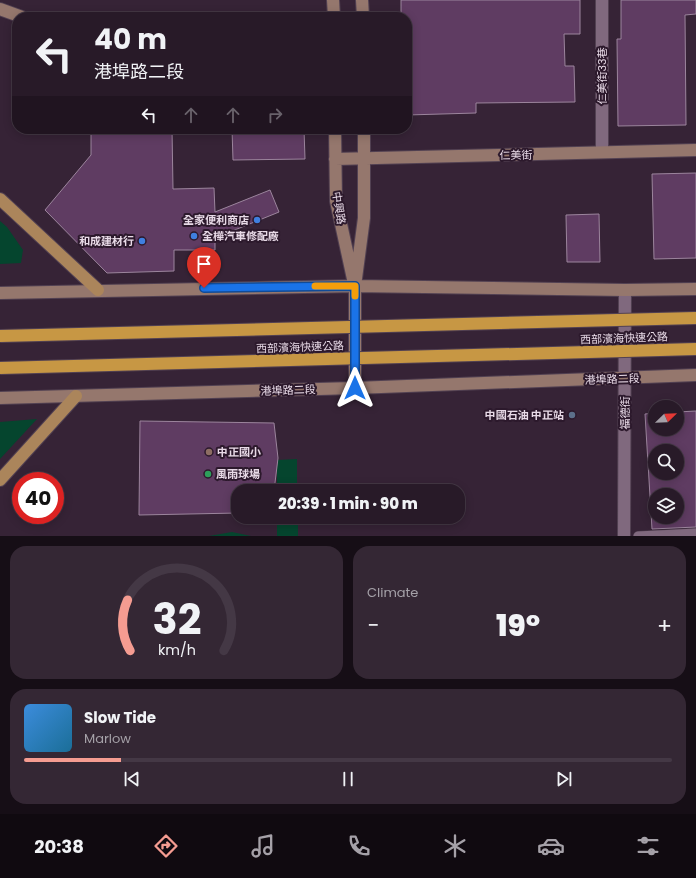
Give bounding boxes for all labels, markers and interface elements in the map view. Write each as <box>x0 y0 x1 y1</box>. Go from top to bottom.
text: 40 m <box>94 20 167 59</box>
icon: left <box>28 28 80 80</box>
street label: 仁美街33巷 <box>594 48 610 104</box>
text: 港埠路二段 <box>94 59 184 84</box>
icon: left <box>138 104 160 126</box>
icon: ahead <box>180 104 202 126</box>
icon: ahead <box>222 104 244 126</box>
icon: right <box>264 104 286 126</box>
street label: 仁美街 <box>499 147 533 163</box>
street label: 中興路 <box>329 190 349 226</box>
place label: 全家便利商店 <box>183 212 249 228</box>
marker: 全家便利商店 <box>252 215 262 225</box>
place label: 全樺汽車修配廠 <box>202 228 279 244</box>
marker: 全樺汽車修配廠 <box>189 231 199 241</box>
place label: 和成建材行 <box>79 233 134 249</box>
marker: 和成建材行 <box>137 236 147 246</box>
pin <box>187 247 221 288</box>
icon: arrive <box>193 253 215 275</box>
street label: 西部濱海快速公路 <box>580 328 668 348</box>
street label: 西部濱海快速公路 <box>256 337 344 357</box>
position arrow <box>334 367 376 409</box>
street label: 港埠路二段 <box>584 370 640 388</box>
street label: 港埠路二段 <box>260 381 316 399</box>
street label: 福德街 <box>617 397 633 430</box>
north arrow <box>648 400 684 436</box>
map controls <box>648 400 684 524</box>
place label: 中國石油 中正站 <box>485 407 564 423</box>
marker: 中國石油 中正站 <box>567 410 577 420</box>
place label: 中正國小 <box>217 444 261 460</box>
button: search <box>648 444 684 480</box>
marker: 中正國小 <box>204 447 214 457</box>
place label: 風雨球場 <box>216 466 260 482</box>
marker: 風雨球場 <box>203 469 213 479</box>
speed limit sign: 40 <box>12 472 64 524</box>
button: layers <box>648 488 684 524</box>
text: 20:39 · 1 min · 90 m <box>278 493 418 514</box>
text: Climate <box>367 583 418 602</box>
text: 32 <box>152 589 201 648</box>
text: 19° <box>496 604 540 647</box>
text: − <box>367 610 379 641</box>
text: + <box>657 610 672 641</box>
text: km/h <box>157 639 196 659</box>
text: Slow Tide <box>84 707 156 728</box>
text: Marlow <box>84 729 131 748</box>
icon: previous <box>121 768 143 790</box>
icon: pause <box>337 768 359 790</box>
icon: next <box>553 768 575 790</box>
icon: directions <box>152 832 180 860</box>
icon: music <box>249 832 277 860</box>
icon: phone <box>345 832 373 860</box>
icon: climate <box>441 832 469 860</box>
icon: car <box>537 832 565 860</box>
icon: filters <box>634 832 662 860</box>
text: 20:38 <box>34 834 84 859</box>

